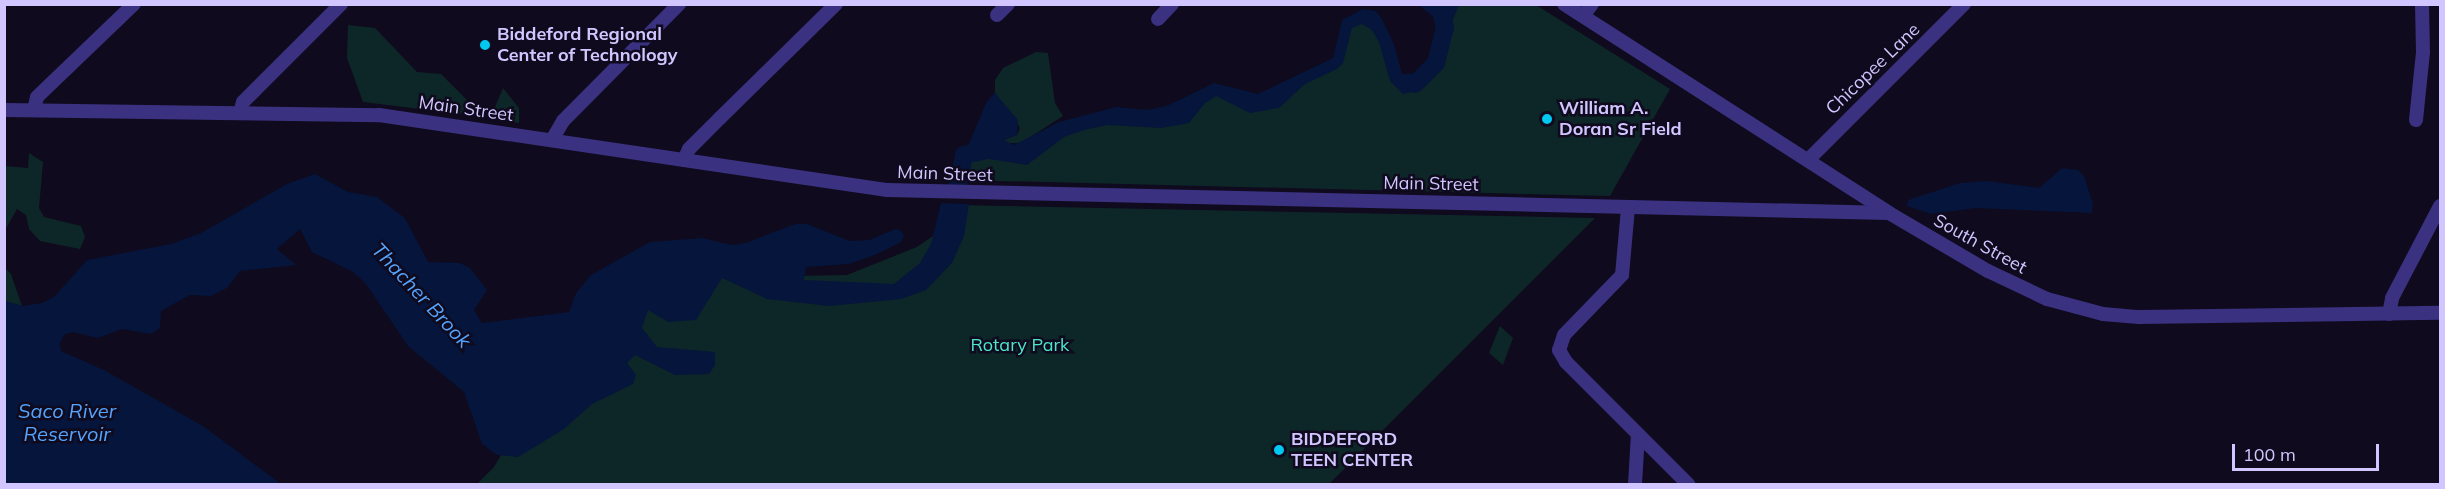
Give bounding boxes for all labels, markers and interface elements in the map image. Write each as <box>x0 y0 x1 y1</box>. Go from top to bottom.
street label: Chicopee Lane <box>1822 19 1924 119</box>
place label: Biddeford Regional Center of Technology <box>497 24 678 66</box>
marker: Biddeford Regional Center of Technology <box>478 38 492 52</box>
street label: Main Street <box>417 92 515 126</box>
place label: William A. Doran Sr Field <box>1559 98 1682 140</box>
marker: William A. Doran Sr Field <box>1540 112 1554 126</box>
street label: Main Street <box>897 162 993 186</box>
street label: Main Street <box>1383 172 1479 196</box>
street label: South Street <box>1930 210 2030 278</box>
water label: Thacher Brook <box>367 238 477 352</box>
park label: Rotary Park <box>971 334 1069 356</box>
water label: Saco River Reservoir <box>18 398 116 445</box>
place label: BIDDEFORD TEEN CENTER <box>1291 429 1413 472</box>
scale bar <box>2235 432 2382 470</box>
marker: BIDDEFORD TEEN CENTER <box>1272 443 1286 457</box>
text: 100 m <box>2243 443 2296 466</box>

